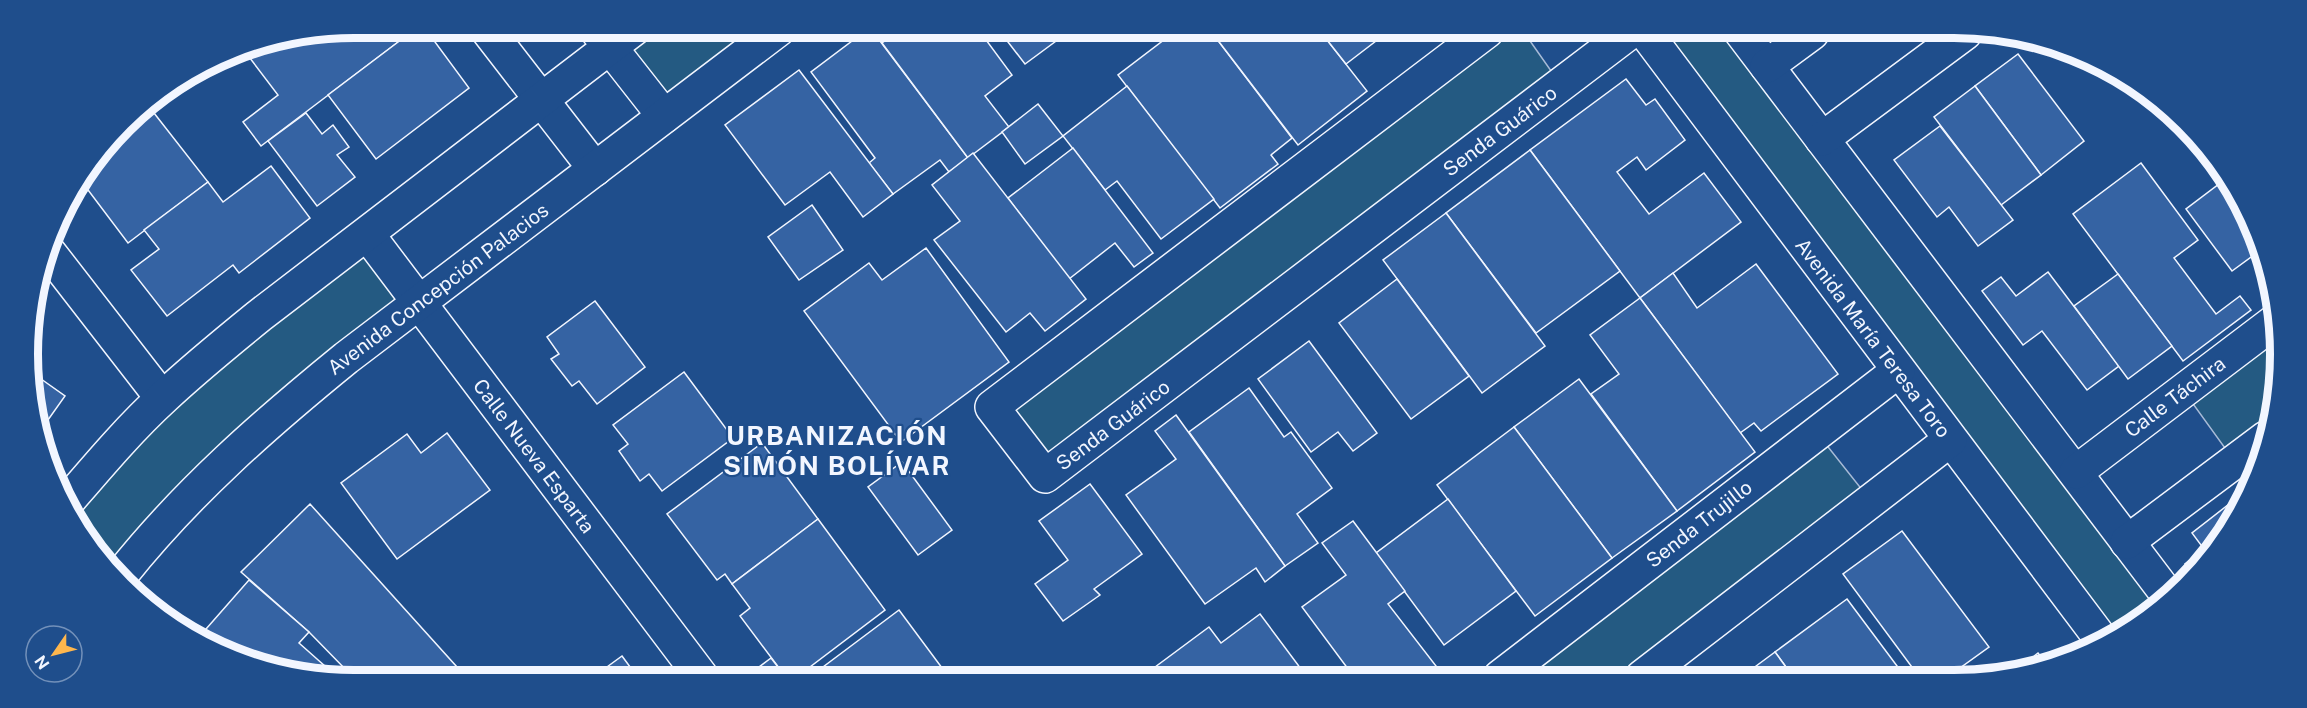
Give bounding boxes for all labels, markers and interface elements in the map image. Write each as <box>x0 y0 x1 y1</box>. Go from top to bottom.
street label: Senda Guárico <box>1438 80 1562 182</box>
street label: Avenida Concepción Palacios <box>323 198 553 380</box>
street label: Avenida María Teresa Toro <box>1790 234 1956 442</box>
street label: Calle Táchira <box>2120 351 2230 443</box>
street label: Calle Nueva Esparta <box>468 374 600 538</box>
street label: Senda Guárico <box>1051 374 1175 476</box>
district label: URBANIZACIÓN SIMÓN BOLÍVAR <box>723 420 951 481</box>
street label: Senda Trujillo <box>1641 475 1757 573</box>
north arrow <box>24 624 84 684</box>
text: N <box>31 652 53 673</box>

